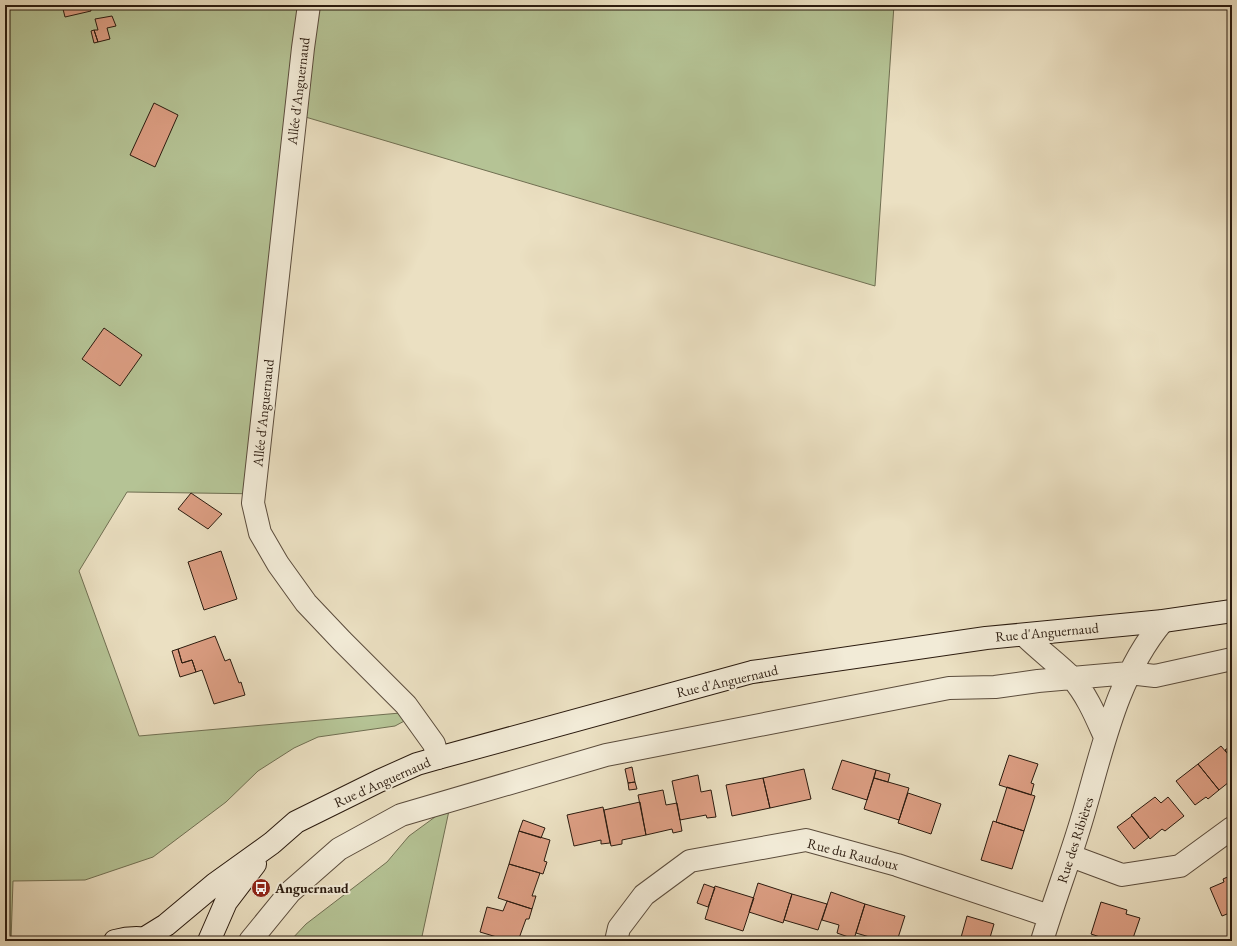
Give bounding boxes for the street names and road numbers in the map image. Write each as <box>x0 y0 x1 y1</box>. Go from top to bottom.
street label: Allée d'Anguernaud <box>282 35 314 147</box>
street label: Allée d'Anguernaud <box>248 357 278 469</box>
street label: Rue d'Anguernaud <box>995 618 1100 645</box>
street label: Rue d'Anguernaud <box>674 660 780 701</box>
street label: Rue d'Anguernaud <box>331 752 434 811</box>
street label: Rue des Ribières <box>1053 794 1098 885</box>
street label: Rue du Raudoux <box>806 834 900 874</box>

